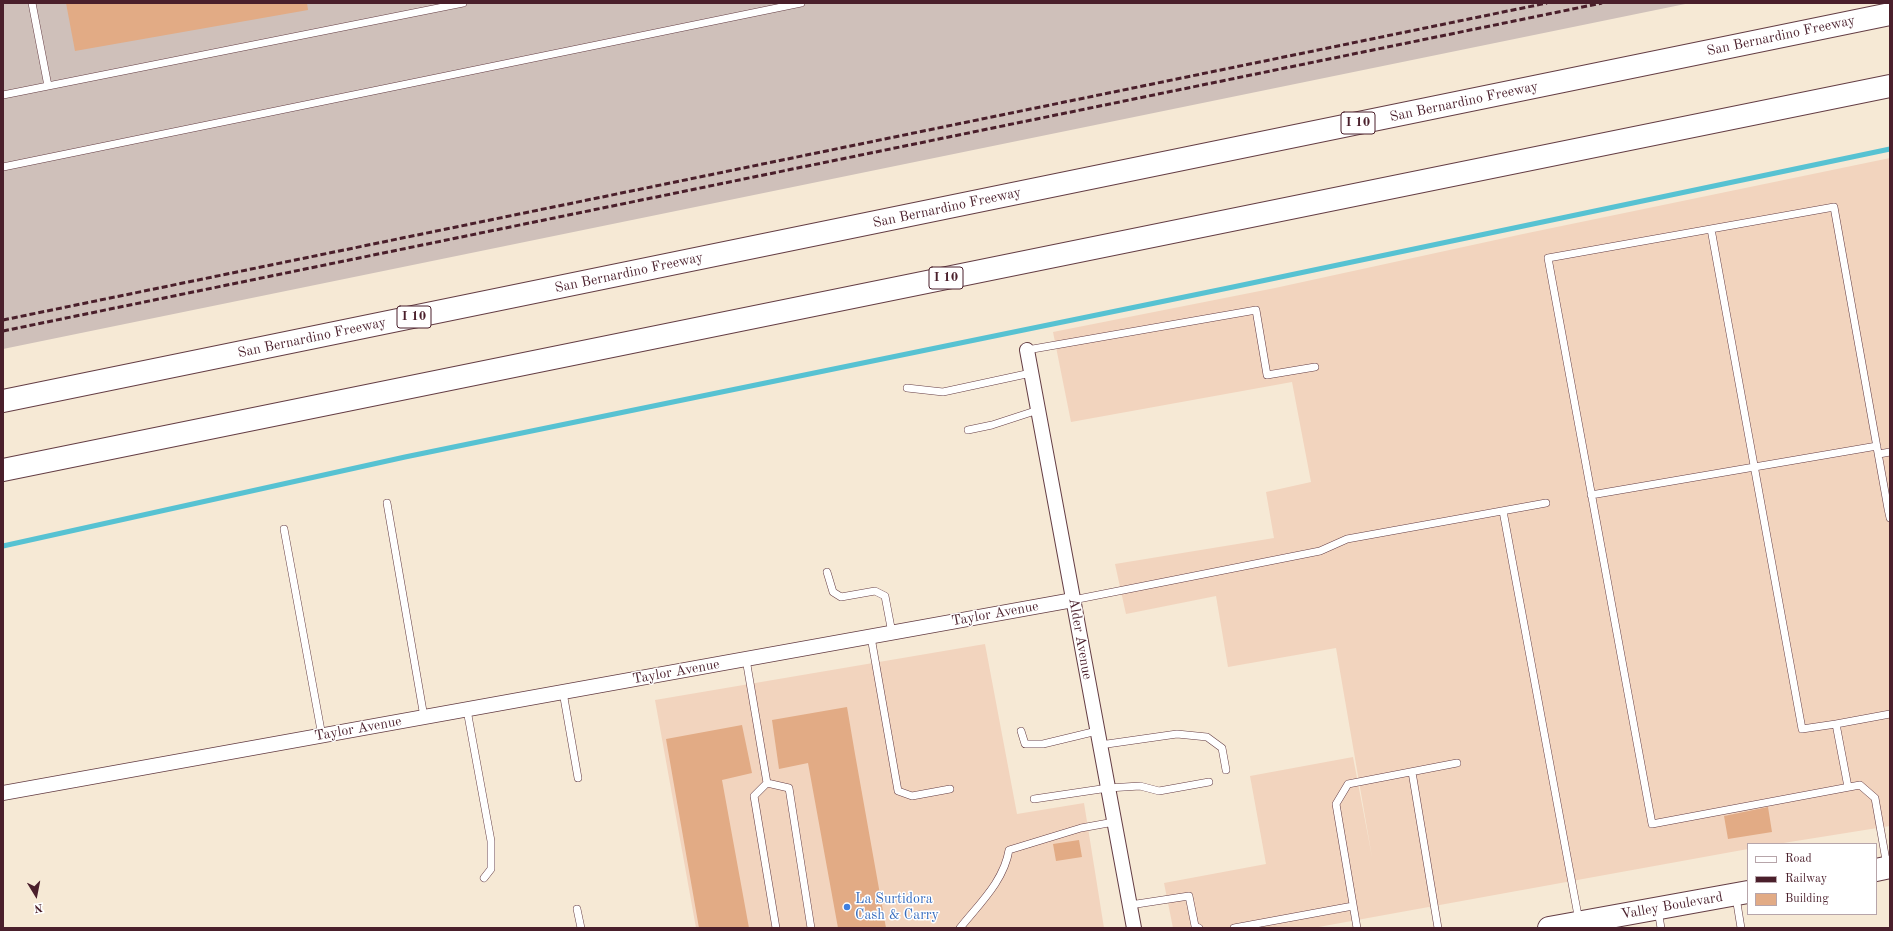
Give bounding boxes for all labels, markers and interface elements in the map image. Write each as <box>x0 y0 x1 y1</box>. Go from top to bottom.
street label: San Bernardino Freeway <box>1705 12 1857 60</box>
street label: San Bernardino Freeway <box>1388 78 1540 126</box>
road number: I 10 <box>1341 112 1375 134</box>
street label: San Bernardino Freeway <box>871 184 1023 232</box>
street label: San Bernardino Freeway <box>553 249 705 297</box>
road number: I 10 <box>929 267 963 289</box>
road number: I 10 <box>397 306 431 328</box>
street label: San Bernardino Freeway <box>236 314 388 362</box>
street label: Alder Avenue <box>1065 597 1095 681</box>
street label: Taylor Avenue <box>950 598 1040 630</box>
street label: Taylor Avenue <box>631 656 721 688</box>
street label: Taylor Avenue <box>313 713 403 745</box>
legend <box>1747 843 1877 915</box>
text: Road <box>1785 853 1812 865</box>
text: Railway <box>1785 873 1827 885</box>
north arrow <box>16 875 56 915</box>
street label: Valley Boulevard <box>1620 889 1724 923</box>
place label: La Surtidora Cash & Carry <box>855 891 939 924</box>
text: Building <box>1785 893 1829 905</box>
text: N <box>33 901 43 913</box>
marker: La Surtidora Cash & Carry <box>842 902 852 912</box>

